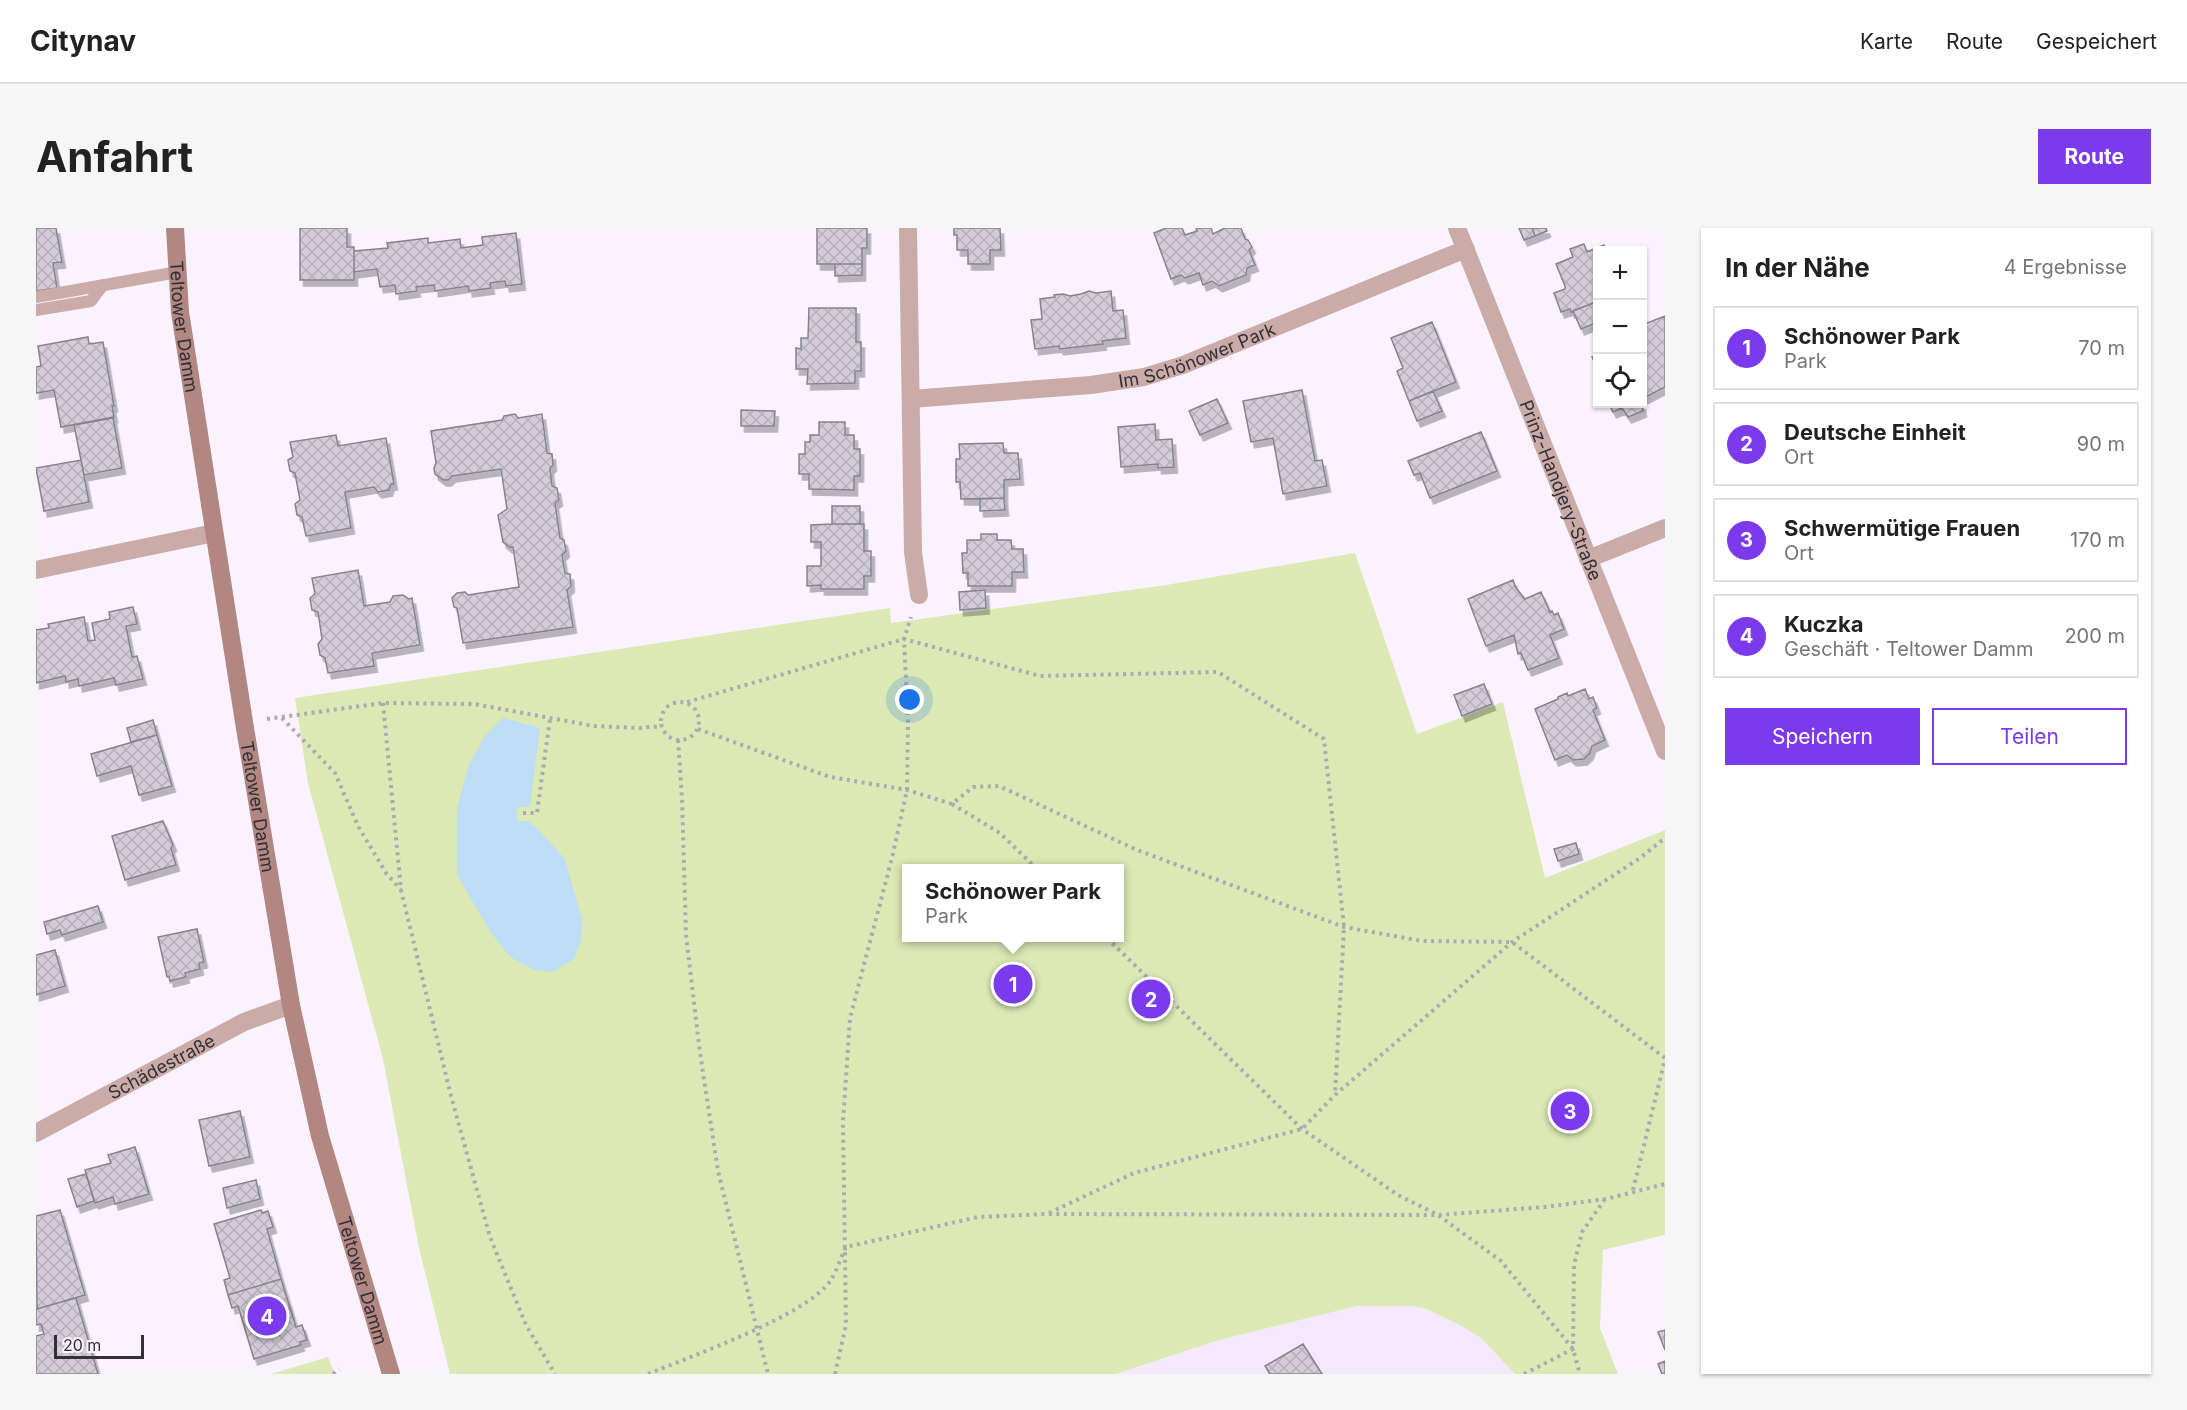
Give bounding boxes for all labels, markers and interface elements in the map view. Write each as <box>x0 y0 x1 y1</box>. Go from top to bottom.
text: Citynav <box>30 24 136 58</box>
text: Karte <box>1860 29 1913 54</box>
text: Route <box>1946 29 2003 54</box>
text: Gespeichert <box>2036 29 2157 54</box>
button: Route <box>2038 129 2151 184</box>
text: Anfahrt <box>36 131 193 182</box>
map controls <box>1593 246 1647 408</box>
button: + <box>1593 246 1647 300</box>
text: In der Nähe <box>1725 252 1870 283</box>
text: 4 Ergebnisse <box>2004 255 2127 279</box>
street label: Teltower Damm <box>166 260 203 394</box>
button: − <box>1593 300 1647 354</box>
street label: Im Schönower Park <box>1117 318 1278 391</box>
text: Schönower Park <box>1784 323 1960 349</box>
text: 1 <box>1742 336 1751 360</box>
text: 70 m <box>2078 336 2125 360</box>
text: Park <box>1784 349 1827 373</box>
button: locate <box>1593 354 1647 408</box>
street label: Prinz-Handjery-Straße <box>1516 397 1607 583</box>
text: Deutsche Einheit <box>1784 419 1966 445</box>
text: 2 <box>1740 432 1753 456</box>
text: 90 m <box>2077 432 2125 456</box>
text: Ort <box>1784 445 1814 469</box>
text: Schwermütige Frauen <box>1784 515 2020 541</box>
text: 3 <box>1740 528 1753 552</box>
text: 170 m <box>2070 528 2125 552</box>
text: Ort <box>1784 541 1814 565</box>
text: Kuczka <box>1784 611 1863 637</box>
text: 4 <box>1740 624 1753 648</box>
text: 200 m <box>2064 624 2125 648</box>
text: Geschäft · Teltower Damm <box>1784 637 2034 661</box>
your location <box>895 685 924 714</box>
button: Speichern <box>1725 708 1920 765</box>
button: Teilen <box>1932 708 2127 765</box>
street label: Teltower Damm <box>237 739 279 874</box>
popup <box>902 864 1124 942</box>
text: Schönower Park <box>925 878 1101 904</box>
text: Park <box>925 904 968 928</box>
pin: 1 <box>994 962 1032 1006</box>
pin: 2 <box>1132 976 1170 1022</box>
street label: Schädestraße <box>104 1029 218 1103</box>
pin: 3 <box>1550 1088 1589 1134</box>
street label: Teltower Damm <box>334 1214 392 1347</box>
pin: 4 <box>248 1294 286 1338</box>
scale bar <box>54 1332 144 1360</box>
text: 20 m <box>63 1335 101 1355</box>

